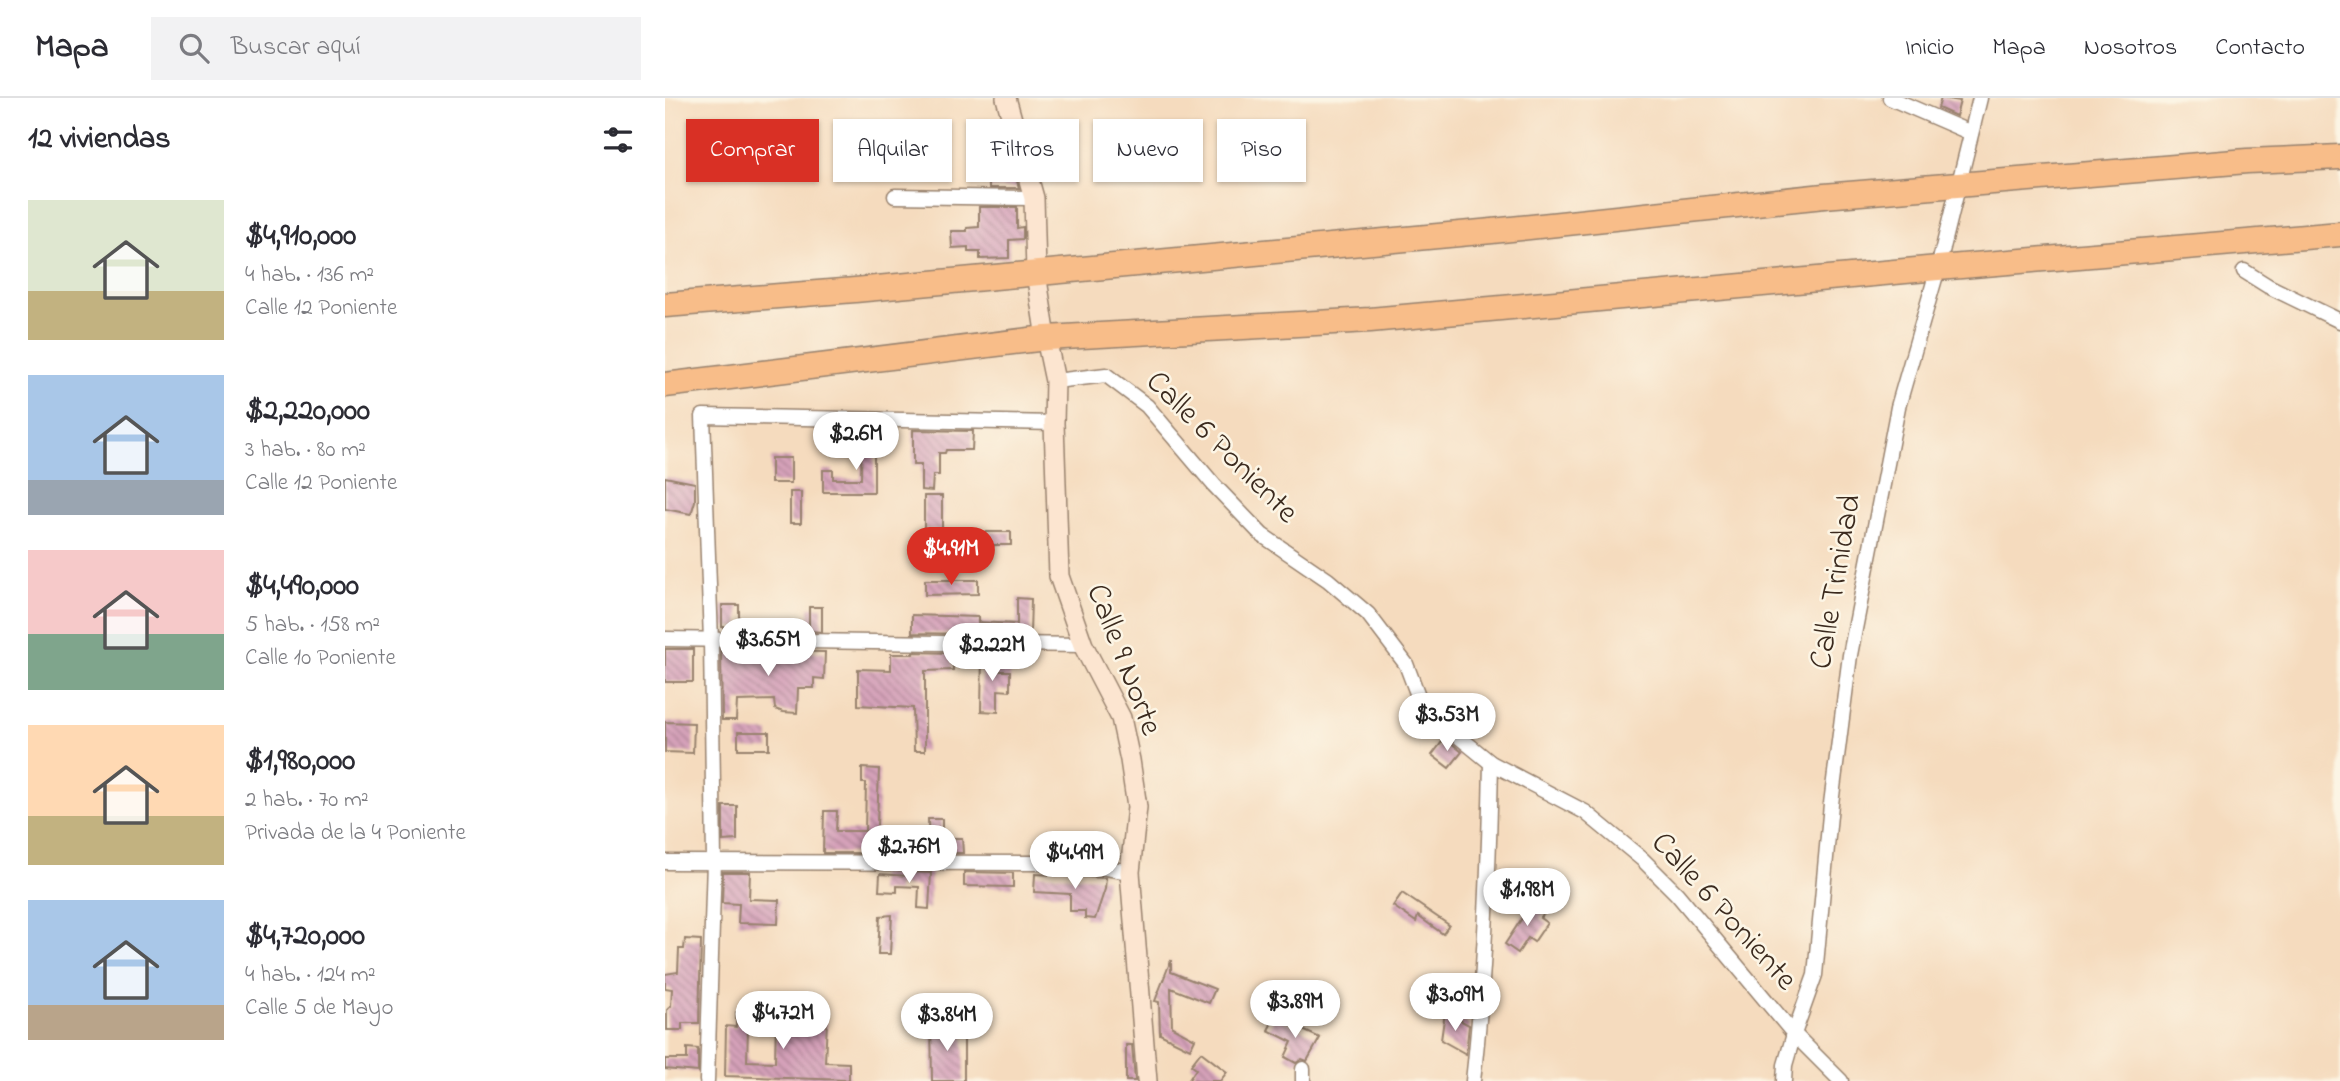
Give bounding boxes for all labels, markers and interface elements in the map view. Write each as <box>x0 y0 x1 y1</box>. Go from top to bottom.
search box <box>151 17 641 80</box>
text: Mapa <box>35 24 109 72</box>
icon: search <box>175 29 213 67</box>
text: Buscar aquí <box>231 29 361 67</box>
text: Inicio <box>1905 31 1954 66</box>
text: Mapa <box>1992 31 2046 66</box>
text: Nosotros <box>2084 31 2177 66</box>
text: Contacto <box>2215 31 2305 66</box>
text: 12 viviendas <box>28 118 170 162</box>
chip: Comprar <box>686 119 819 182</box>
chip: Alquilar <box>833 119 952 182</box>
chip: Filtros <box>966 119 1079 182</box>
chip: Nuevo <box>1093 119 1203 182</box>
chip: Piso <box>1217 119 1306 182</box>
icon: filters <box>599 121 637 159</box>
text: $4,910,000 <box>245 215 356 259</box>
icon: home <box>84 228 168 312</box>
text: 4 hab. · 136 m² <box>245 259 374 292</box>
text: Calle 12 Poniente <box>245 292 397 325</box>
street label: Calle 6 Poniente <box>1134 361 1309 536</box>
text: $2,220,000 <box>245 390 370 434</box>
icon: home <box>84 403 168 487</box>
pin: $2.6M <box>807 412 905 472</box>
text: $2.6M <box>829 418 883 451</box>
text: 3 hab. · 80 m² <box>245 434 366 467</box>
text: Calle 12 Poniente <box>245 467 397 500</box>
street label: Calle Trinidad <box>1799 491 1875 673</box>
pin: $4.91M <box>894 528 1008 587</box>
text: $4.91M <box>923 533 979 566</box>
text: $4,490,000 <box>245 565 359 609</box>
street label: Calle 9 Norte <box>1073 577 1174 743</box>
icon: home <box>84 578 168 662</box>
text: 5 hab. · 158 m² <box>245 609 380 642</box>
pin: $3.65M <box>711 618 825 678</box>
text: $3.65M <box>735 624 801 657</box>
pin: $2.22M <box>935 624 1049 683</box>
text: $2.22M <box>959 629 1025 662</box>
text: Calle 10 Poniente <box>245 642 396 675</box>
pin: $3.53M <box>1390 694 1504 753</box>
text: $3.53M <box>1415 699 1479 732</box>
text: $1,980,000 <box>245 740 355 784</box>
icon: home <box>84 753 168 837</box>
text: 2 hab. · 70 m² <box>245 784 369 817</box>
text: Privada de la 4 Poniente <box>245 817 466 850</box>
street label: Calle 6 Poniente <box>1639 822 1808 1003</box>
pin: $2.76M <box>852 826 966 885</box>
text: $2.76M <box>877 831 941 864</box>
pin: $4.49M <box>1018 832 1132 891</box>
text: $4.49M <box>1046 837 1104 870</box>
pin: $1.98M <box>1470 868 1584 928</box>
text: $1.98M <box>1499 874 1555 907</box>
text: $4,720,000 <box>245 915 365 959</box>
icon: home <box>84 928 168 1012</box>
text: 4 hab. · 124 m² <box>245 959 375 992</box>
pin: $3.09M <box>1398 974 1512 1033</box>
text: $3.09M <box>1426 979 1484 1012</box>
pin: $3.89M <box>1238 981 1352 1040</box>
text: $3.89M <box>1266 986 1324 1019</box>
text: Calle 5 de Mayo <box>245 992 394 1025</box>
pin: $4.72M <box>726 992 840 1051</box>
pin: $3.84M <box>890 993 1004 1053</box>
text: $4.72M <box>752 997 814 1030</box>
text: $3.84M <box>917 999 977 1032</box>

